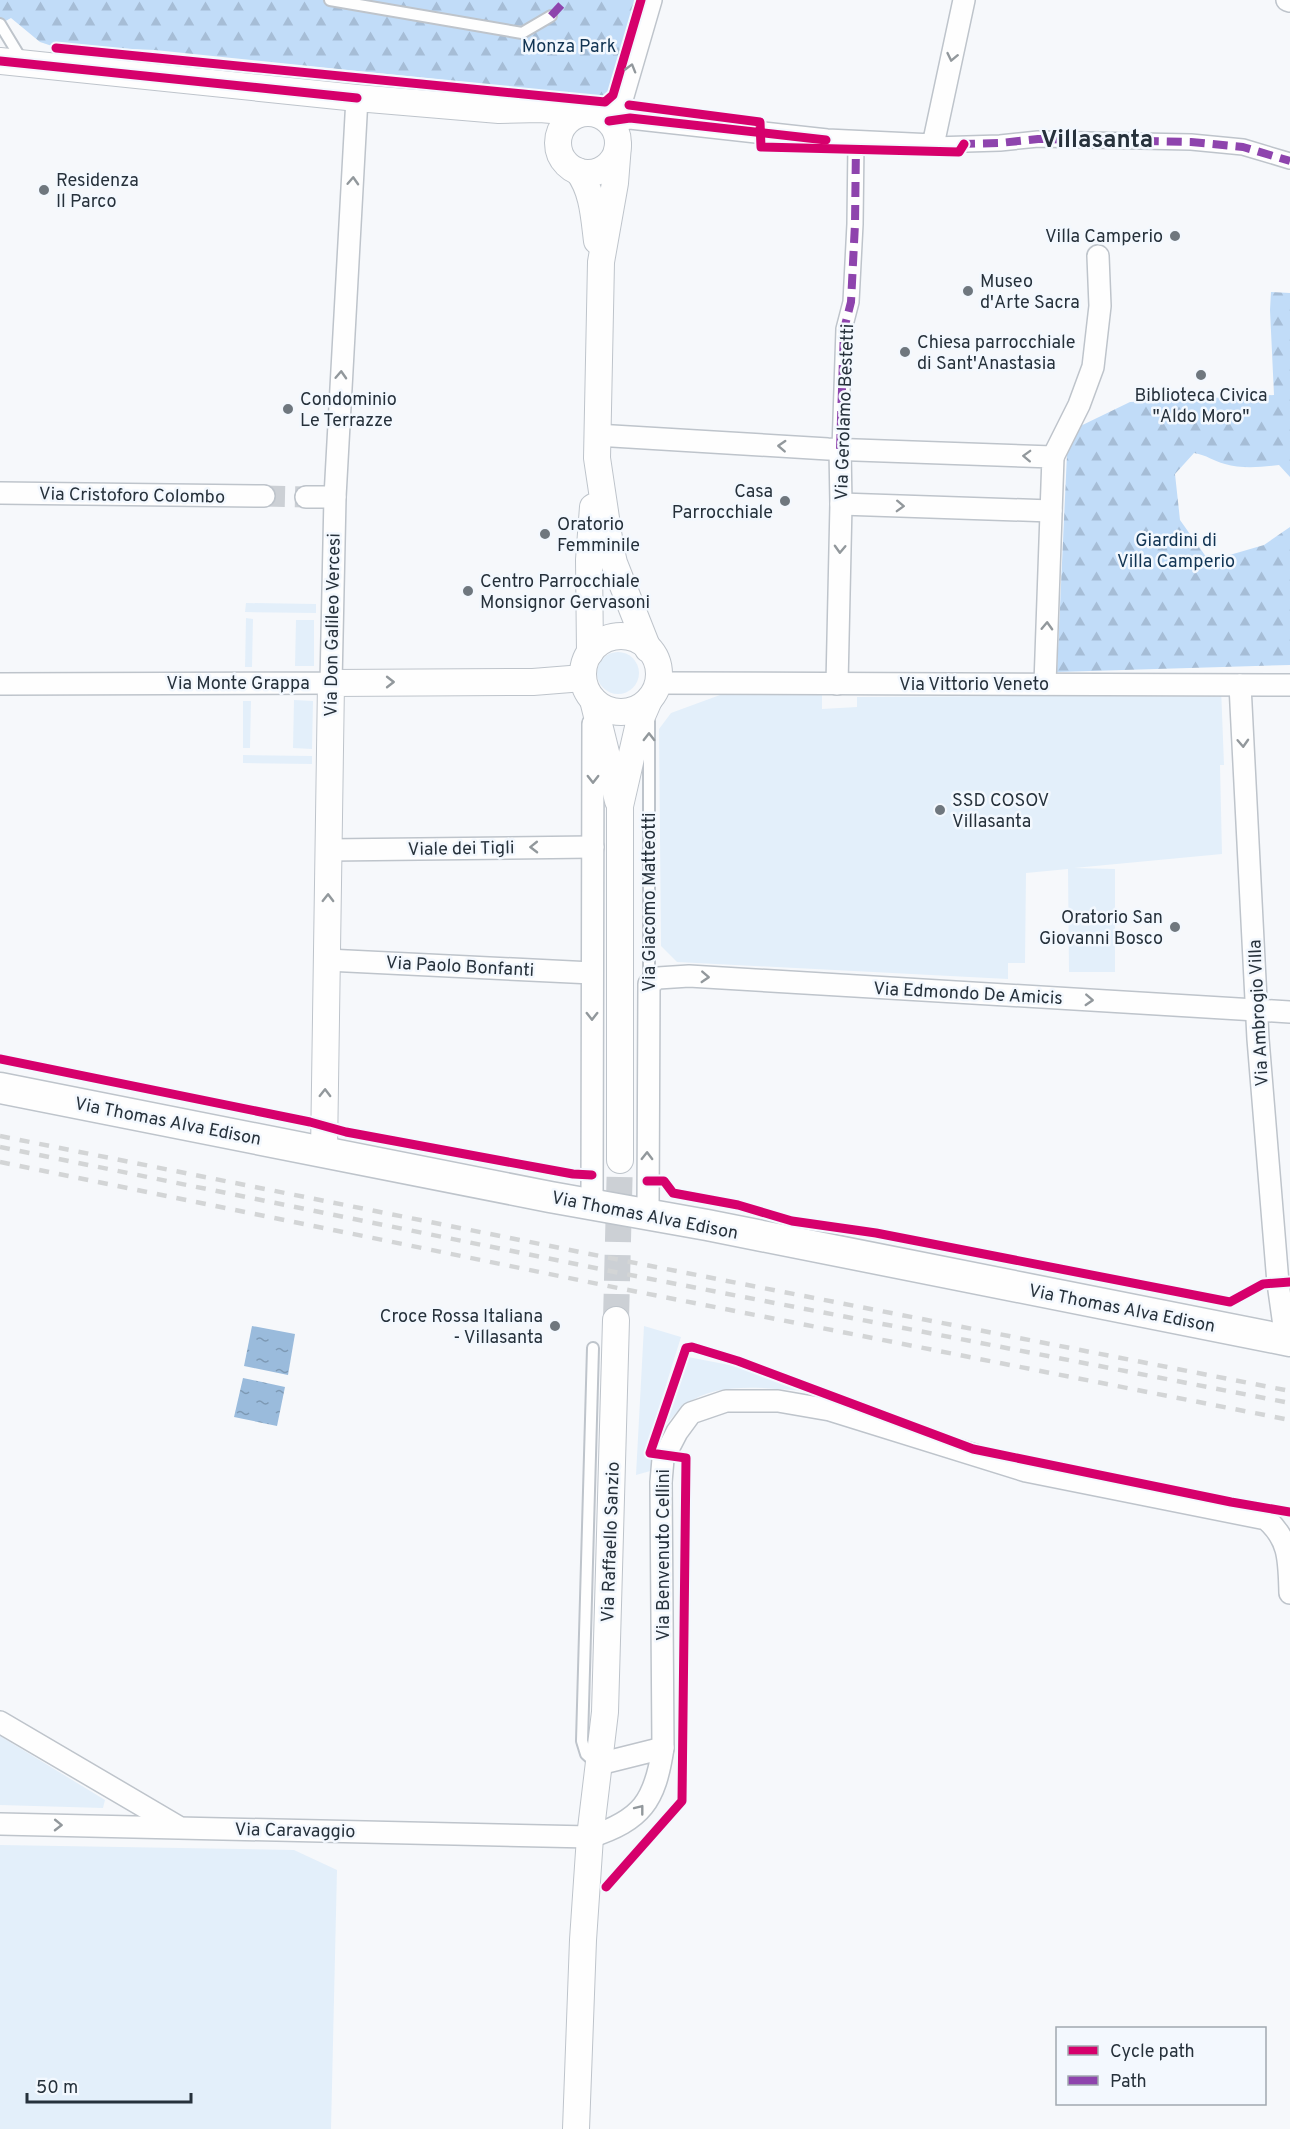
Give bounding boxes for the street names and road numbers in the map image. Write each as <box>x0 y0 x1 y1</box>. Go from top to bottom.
street label: Via Gerolamo Bestetti <box>831 323 860 501</box>
street label: Via Cristoforo Colombo <box>39 483 225 510</box>
street label: Via Don Galileo Vercesi <box>320 533 347 717</box>
street label: Via Monte Grappa <box>166 673 310 696</box>
street label: Via Vittorio Veneto <box>899 674 1049 697</box>
street label: Via Giacomo Matteotti <box>639 812 662 992</box>
street label: Viale dei Tigli <box>407 837 515 862</box>
street label: Via Ambrogio Villa <box>1244 939 1275 1087</box>
street label: Via Paolo Bonfanti <box>385 952 535 983</box>
street label: Via Edmondo De Amicis <box>873 978 1063 1011</box>
street label: Via Thomas Alva Edison <box>72 1093 263 1152</box>
street label: Via Thomas Alva Edison <box>549 1187 740 1246</box>
street label: Via Thomas Alva Edison <box>1026 1280 1217 1339</box>
street label: Via Raffaello Sanzio <box>597 1461 626 1623</box>
street label: Via Benvenuto Cellini <box>653 1469 676 1641</box>
street label: Via Caravaggio <box>234 1819 356 1844</box>

